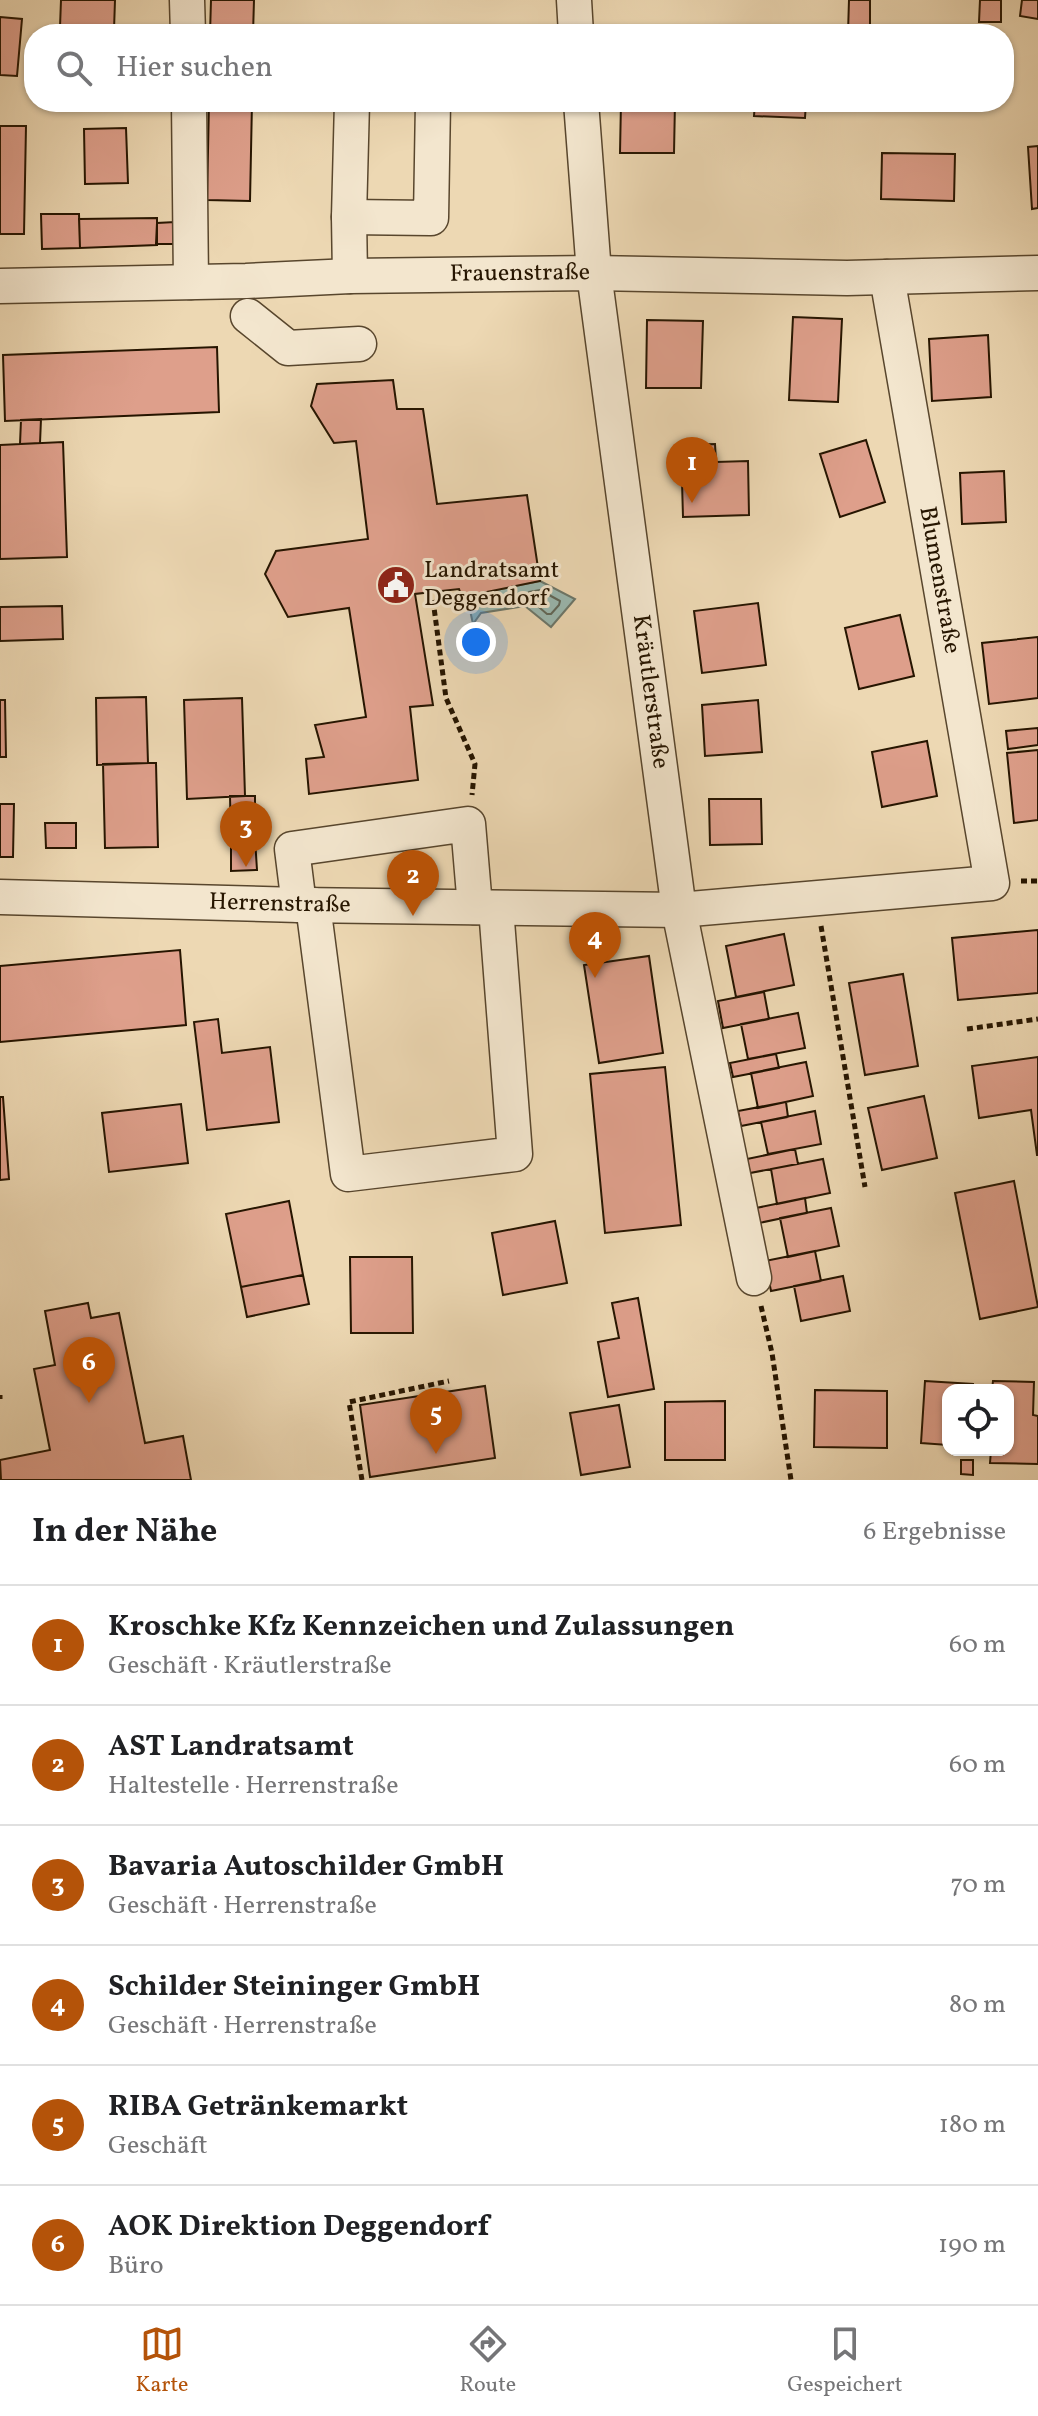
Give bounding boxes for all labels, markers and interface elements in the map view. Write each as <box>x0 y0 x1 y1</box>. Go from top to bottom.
search box <box>24 24 1014 112</box>
icon: search <box>52 46 96 90</box>
text: Hier suchen <box>116 47 273 89</box>
street label: Frauenstraße <box>449 256 590 292</box>
pin: 1 <box>666 437 718 503</box>
street label: Blumenstraße <box>909 504 969 656</box>
place label: Landratsamt Deggendorf <box>424 554 559 616</box>
public building icon: Landratsamt Deggendorf <box>375 564 417 606</box>
street label: Kräutlerstraße <box>623 613 677 771</box>
your location <box>456 622 496 662</box>
pin: 3 <box>220 801 272 867</box>
pin: 2 <box>387 850 439 916</box>
street label: Herrenstraße <box>209 886 351 923</box>
pin: 4 <box>569 912 621 978</box>
pin: 6 <box>63 1337 115 1403</box>
map controls <box>942 1384 1014 1456</box>
button: locate <box>942 1384 1014 1456</box>
pin: 5 <box>410 1388 462 1454</box>
text: In der Nähe <box>32 1509 217 1556</box>
text: 6 Ergebnisse <box>863 1514 1006 1550</box>
text: Kroschke Kfz Kennzeichen und Zulassungen <box>108 1606 734 1648</box>
text: 1 <box>53 1627 63 1663</box>
text: 60 m <box>949 1627 1006 1663</box>
text: Geschäft · Kräutlerstraße <box>108 1648 392 1684</box>
text: AST Landratsamt <box>108 1726 354 1768</box>
text: 2 <box>51 1747 65 1783</box>
text: 60 m <box>949 1747 1006 1783</box>
text: Haltestelle · Herrenstraße <box>108 1768 399 1804</box>
text: Bavaria Autoschilder GmbH <box>108 1846 504 1888</box>
text: 3 <box>51 1867 65 1903</box>
text: 70 m <box>951 1867 1006 1903</box>
text: Geschäft · Herrenstraße <box>108 1888 377 1924</box>
text: Schilder Steininger GmbH <box>108 1966 480 2008</box>
text: 4 <box>50 1987 66 2023</box>
text: 80 m <box>949 1987 1006 2023</box>
text: Geschäft · Herrenstraße <box>108 2008 377 2044</box>
text: RIBA Getränkemarkt <box>108 2086 408 2128</box>
text: 5 <box>52 2107 64 2143</box>
text: 180 m <box>939 2107 1006 2143</box>
text: Geschäft <box>108 2128 208 2164</box>
text: AOK Direktion Deggendorf <box>108 2206 489 2248</box>
text: 6 <box>51 2227 65 2263</box>
text: 190 m <box>938 2227 1006 2263</box>
text: Büro <box>108 2248 164 2284</box>
tab: Karte <box>135 2322 189 2401</box>
tab: Route <box>460 2322 516 2401</box>
tab: Gespeichert <box>787 2322 903 2401</box>

